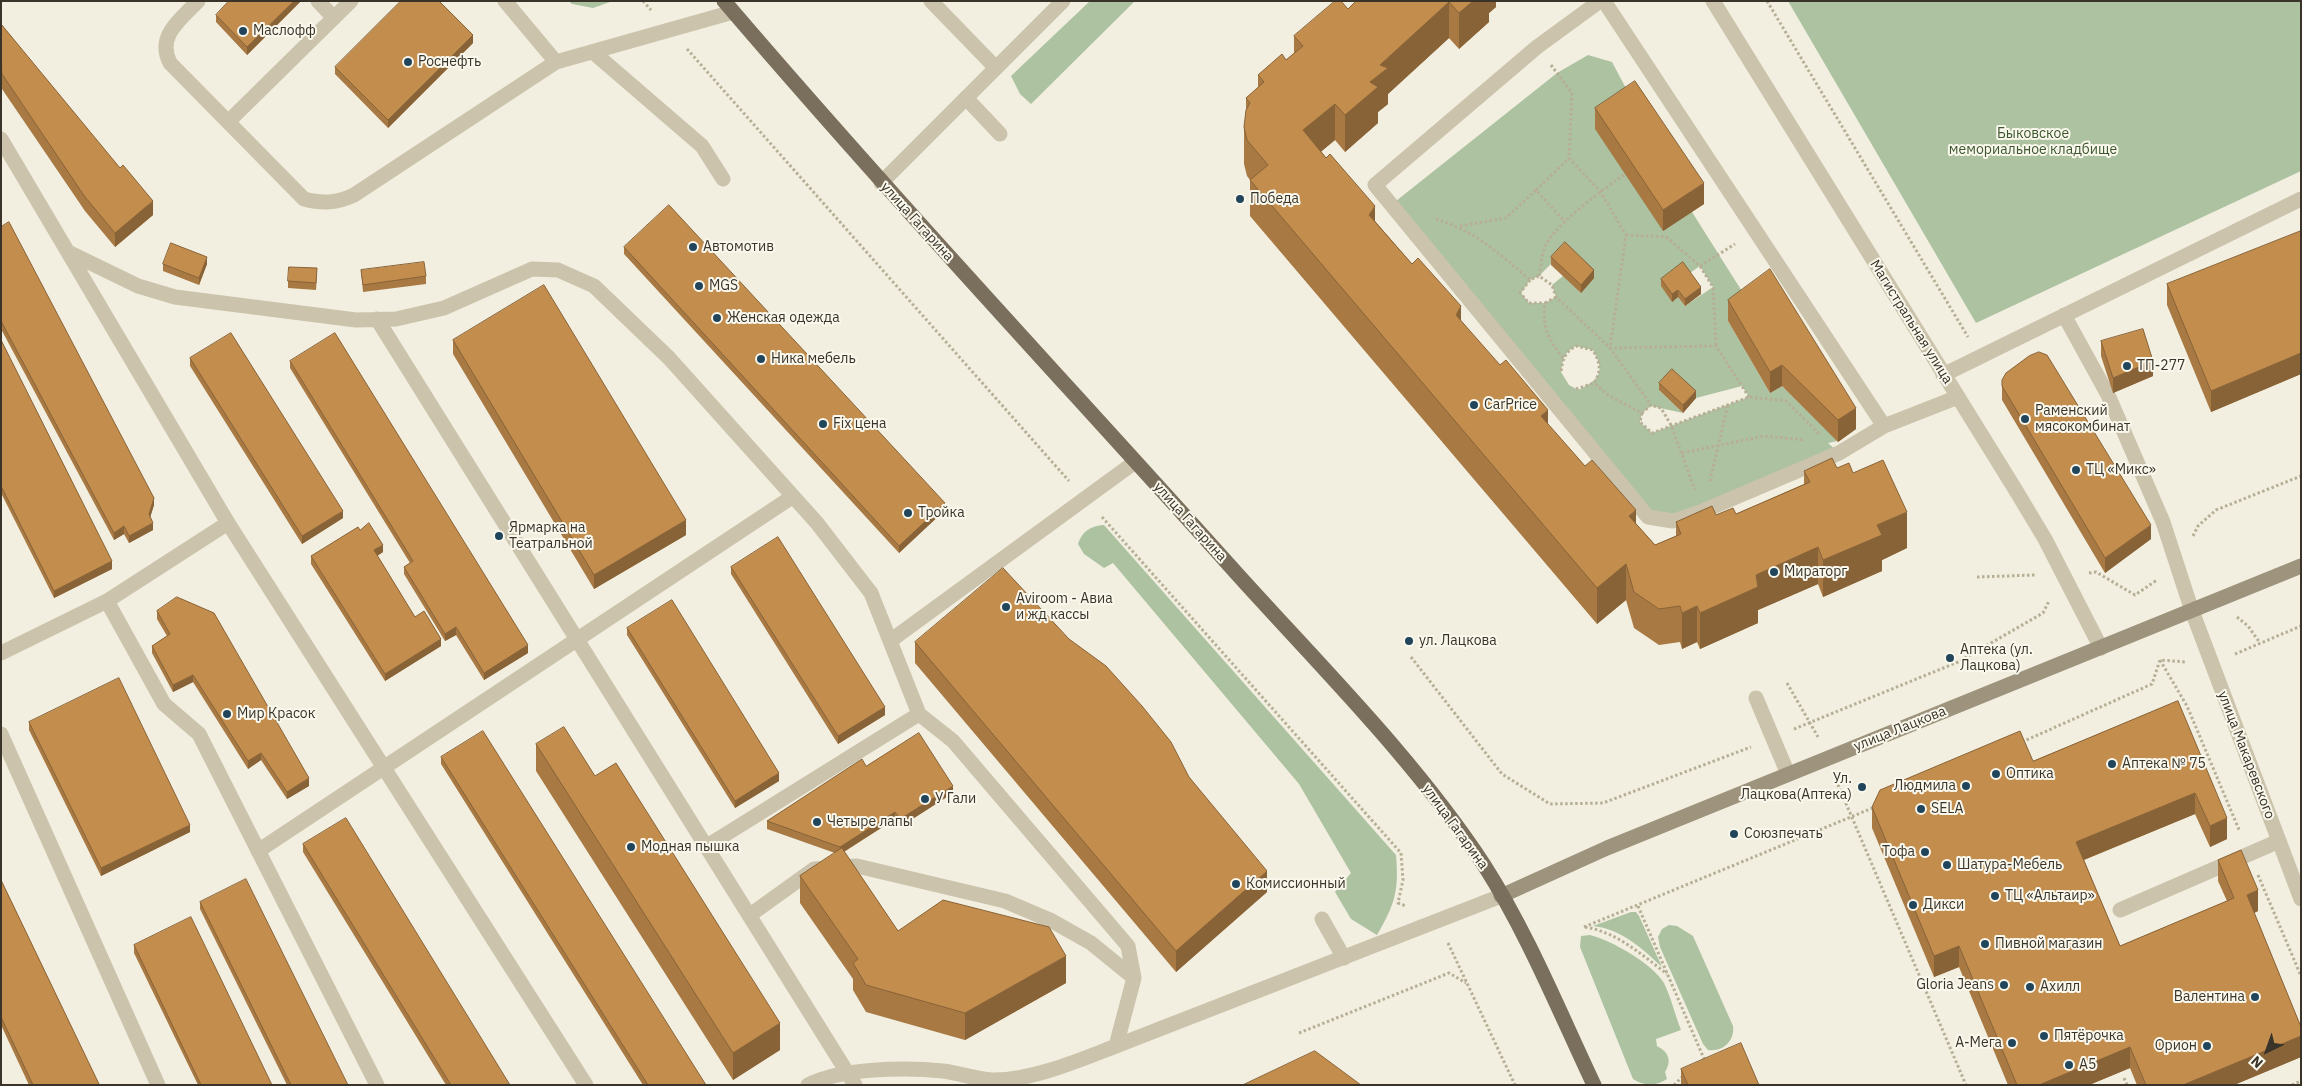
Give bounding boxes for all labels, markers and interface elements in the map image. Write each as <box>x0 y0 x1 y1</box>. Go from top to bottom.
place label: Маслофф <box>253 23 316 39</box>
marker: Маслофф <box>237 25 249 37</box>
place label: Роснефть <box>418 54 481 70</box>
marker: Роснефть <box>402 56 414 68</box>
park label: Быковское мемориальное кладбище <box>1949 126 2117 158</box>
street label: улица Гагарина <box>877 179 957 265</box>
place label: Победа <box>1250 191 1299 207</box>
marker: Победа <box>1234 193 1246 205</box>
place label: Автомотив <box>703 239 774 255</box>
marker: Автомотив <box>687 241 699 253</box>
street label: Магистральная улица <box>1866 257 1956 387</box>
place label: MGS <box>709 278 738 294</box>
marker: MGS <box>693 280 705 292</box>
place label: Женская одежда <box>727 310 840 326</box>
marker: Женская одежда <box>711 312 723 324</box>
place label: Ника мебель <box>771 351 856 367</box>
marker: Ника мебель <box>755 353 767 365</box>
place label: ТП-277 <box>2137 358 2185 374</box>
marker: ТП-277 <box>2121 360 2133 372</box>
place label: CarPrice <box>1484 397 1537 413</box>
marker: CarPrice <box>1468 399 1480 411</box>
place label: Раменский мясокомбинат <box>2035 403 2130 436</box>
marker: Раменский мясокомбинат <box>2019 413 2031 425</box>
place label: Fix цена <box>833 416 887 432</box>
marker: Fix цена <box>817 418 829 430</box>
place label: ТЦ «Микс» <box>2086 462 2156 478</box>
marker: ТЦ «Микс» <box>2070 464 2082 476</box>
street label: улица Гагарина <box>1150 479 1230 565</box>
place label: Тройка <box>918 505 965 521</box>
marker: Тройка <box>902 507 914 519</box>
place label: Ярмарка на Театральной <box>509 520 593 552</box>
marker: Ярмарка на Театральной <box>493 530 505 542</box>
place label: Мираторг <box>1784 564 1847 580</box>
marker: Мираторг <box>1768 566 1780 578</box>
place label: Aviroom - Авиа и жд кассы <box>1016 591 1113 624</box>
marker: Aviroom - Авиа и жд кассы <box>1000 601 1012 613</box>
place label: ул. Лацкова <box>1419 633 1497 649</box>
marker: ул. Лацкова <box>1403 635 1415 647</box>
place label: Аптека (ул. Лацкова) <box>1960 642 2033 674</box>
marker: Аптека (ул. Лацкова) <box>1944 652 1956 664</box>
street label: улица Макаревского <box>2214 689 2278 821</box>
street label: улица Лацкова <box>1851 703 1949 755</box>
place label: Мир Красок <box>237 706 315 722</box>
marker: Мир Красок <box>221 708 233 720</box>
place label: Аптека № 75 <box>2122 756 2206 772</box>
marker: Аптека № 75 <box>2106 758 2118 770</box>
place label: Оптика <box>2006 766 2054 782</box>
marker: Оптика <box>1990 768 2002 780</box>
place label: Ул. Лацкова(Аптека) <box>1740 771 1852 804</box>
place label: Людмила <box>1894 778 1956 794</box>
marker: Людмила <box>1960 780 1972 792</box>
street label: улица Гагарина <box>1419 781 1491 873</box>
marker: Ул. Лацкова(Аптека) <box>1856 781 1868 793</box>
place label: У Гали <box>935 791 976 807</box>
marker: У Гали <box>919 793 931 805</box>
place label: SELA <box>1931 801 1964 817</box>
marker: SELA <box>1915 803 1927 815</box>
place label: Четыре лапы <box>827 814 913 830</box>
marker: Четыре лапы <box>811 816 823 828</box>
place label: Союзпечать <box>1744 826 1823 842</box>
marker: Союзпечать <box>1728 828 1740 840</box>
place label: Модная пышка <box>641 839 739 855</box>
marker: Модная пышка <box>625 841 637 853</box>
place label: Тофа <box>1882 844 1915 860</box>
marker: Тофа <box>1919 846 1931 858</box>
place label: Шатура-Мебель <box>1957 857 2062 873</box>
marker: Шатура-Мебель <box>1941 859 1953 871</box>
place label: Комиссионный <box>1246 876 1346 892</box>
marker: Комиссионный <box>1230 878 1242 890</box>
place label: ТЦ «Альтаир» <box>2005 888 2095 904</box>
marker: ТЦ «Альтаир» <box>1989 890 2001 902</box>
place label: Дикси <box>1923 897 1964 913</box>
marker: Дикси <box>1907 899 1919 911</box>
place label: Пивной магазин <box>1995 936 2102 952</box>
marker: Пивной магазин <box>1979 938 1991 950</box>
place label: Gloria Jeans <box>1916 977 1994 993</box>
marker: Gloria Jeans <box>1998 979 2010 991</box>
place label: Ахилл <box>2040 979 2080 995</box>
marker: Ахилл <box>2024 981 2036 993</box>
place label: Валентина <box>2174 989 2245 1005</box>
marker: Валентина <box>2249 991 2261 1003</box>
north arrow <box>2242 1026 2292 1076</box>
place label: Пятёрочка <box>2054 1028 2124 1044</box>
marker: Пятёрочка <box>2038 1030 2050 1042</box>
place label: А-Мега <box>1955 1035 2002 1051</box>
marker: А-Мега <box>2006 1037 2018 1049</box>
place label: Орион <box>2155 1038 2197 1054</box>
marker: Орион <box>2201 1040 2213 1052</box>
text: N <box>2247 1052 2267 1072</box>
place label: А5 <box>2079 1057 2096 1073</box>
marker: А5 <box>2063 1059 2075 1071</box>

